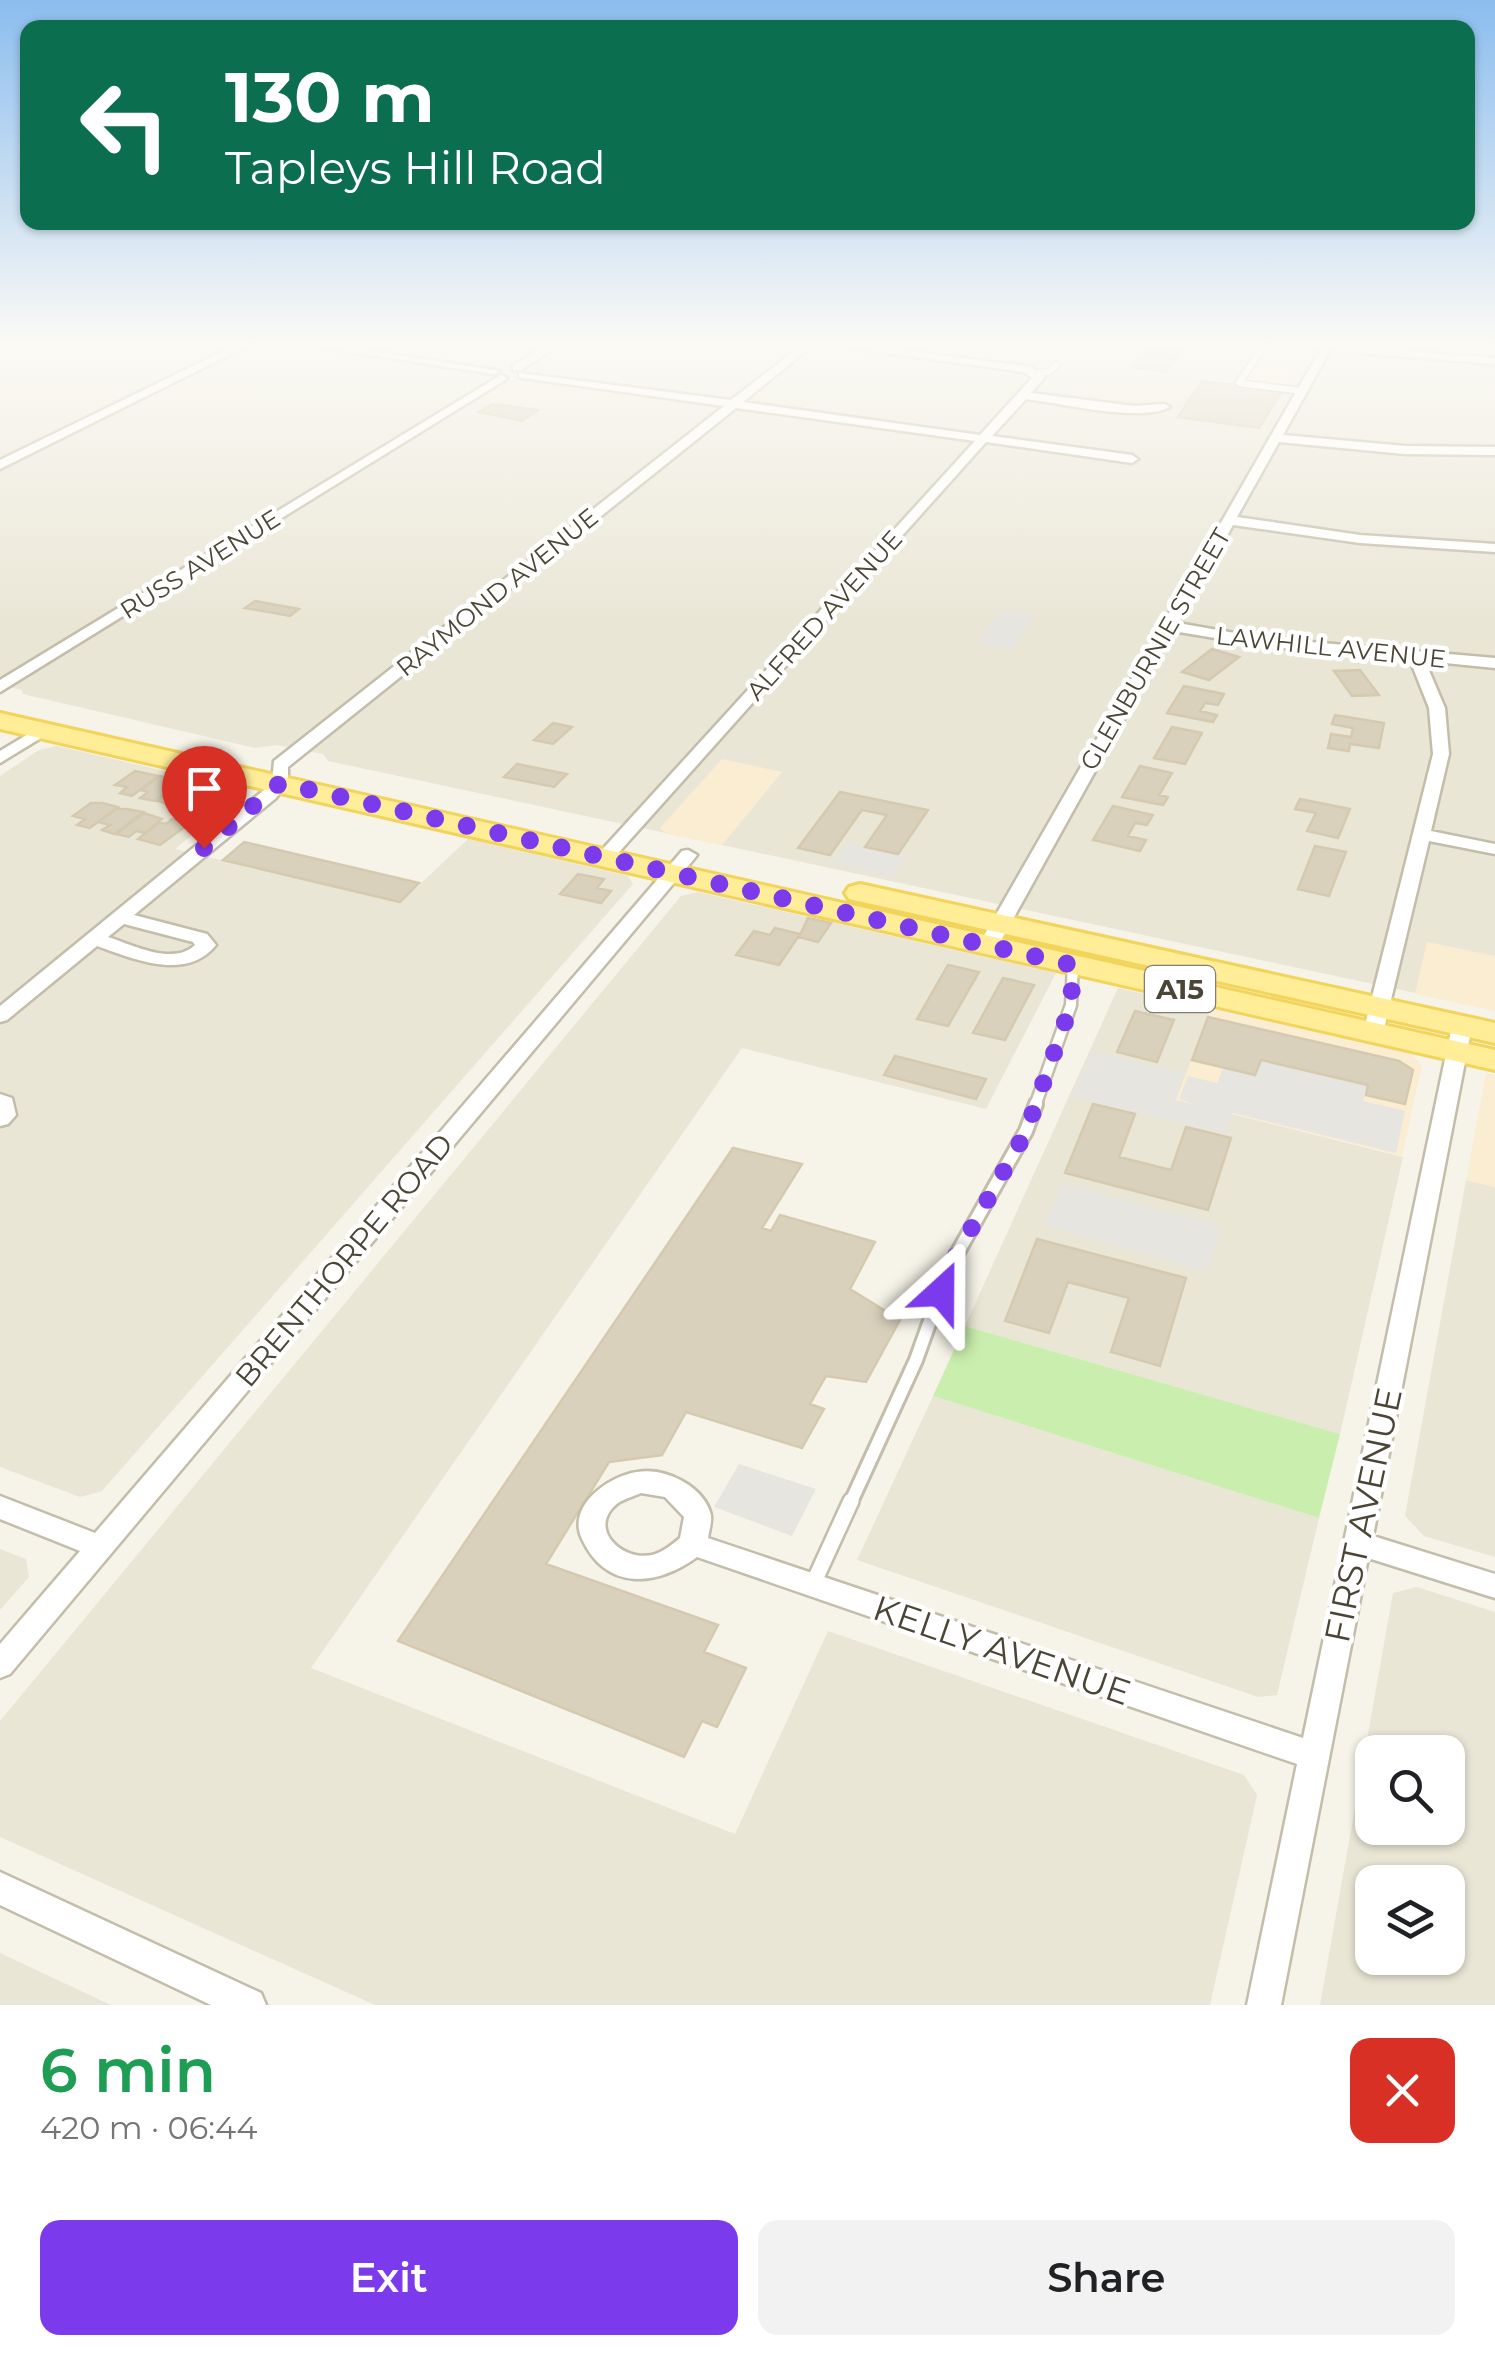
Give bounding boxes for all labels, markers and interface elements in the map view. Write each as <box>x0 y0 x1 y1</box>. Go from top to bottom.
text: 130 m <box>225 54 435 140</box>
icon: left <box>60 60 190 190</box>
text: Tapleys Hill Road <box>225 140 606 195</box>
street label: RAYMOND AVENUE <box>390 502 604 682</box>
street label: RUSS AVENUE <box>115 503 285 625</box>
street label: GLENBURNIE STREET <box>1073 522 1237 775</box>
street label: ALFRED AVENUE <box>740 524 908 706</box>
street label: LAWHILL AVENUE <box>1215 620 1447 674</box>
pin <box>162 746 247 849</box>
icon: arrive <box>177 761 232 816</box>
road number: A15 <box>1145 966 1215 1012</box>
street label: BRENTHORPE ROAD <box>227 1126 461 1394</box>
position arrow <box>889 1240 993 1344</box>
street label: FIRST AVENUE <box>1315 1384 1411 1646</box>
street label: KELLY AVENUE <box>868 1586 1136 1714</box>
map controls <box>1355 1735 1465 1975</box>
button: search <box>1355 1735 1465 1845</box>
button: layers <box>1355 1865 1465 1975</box>
text: 6 min <box>40 2034 216 2107</box>
button: close <box>1350 2038 1455 2143</box>
text: 420 m · 06:44 <box>40 2108 257 2147</box>
button: Exit <box>40 2220 738 2335</box>
button: Share <box>758 2220 1455 2335</box>

